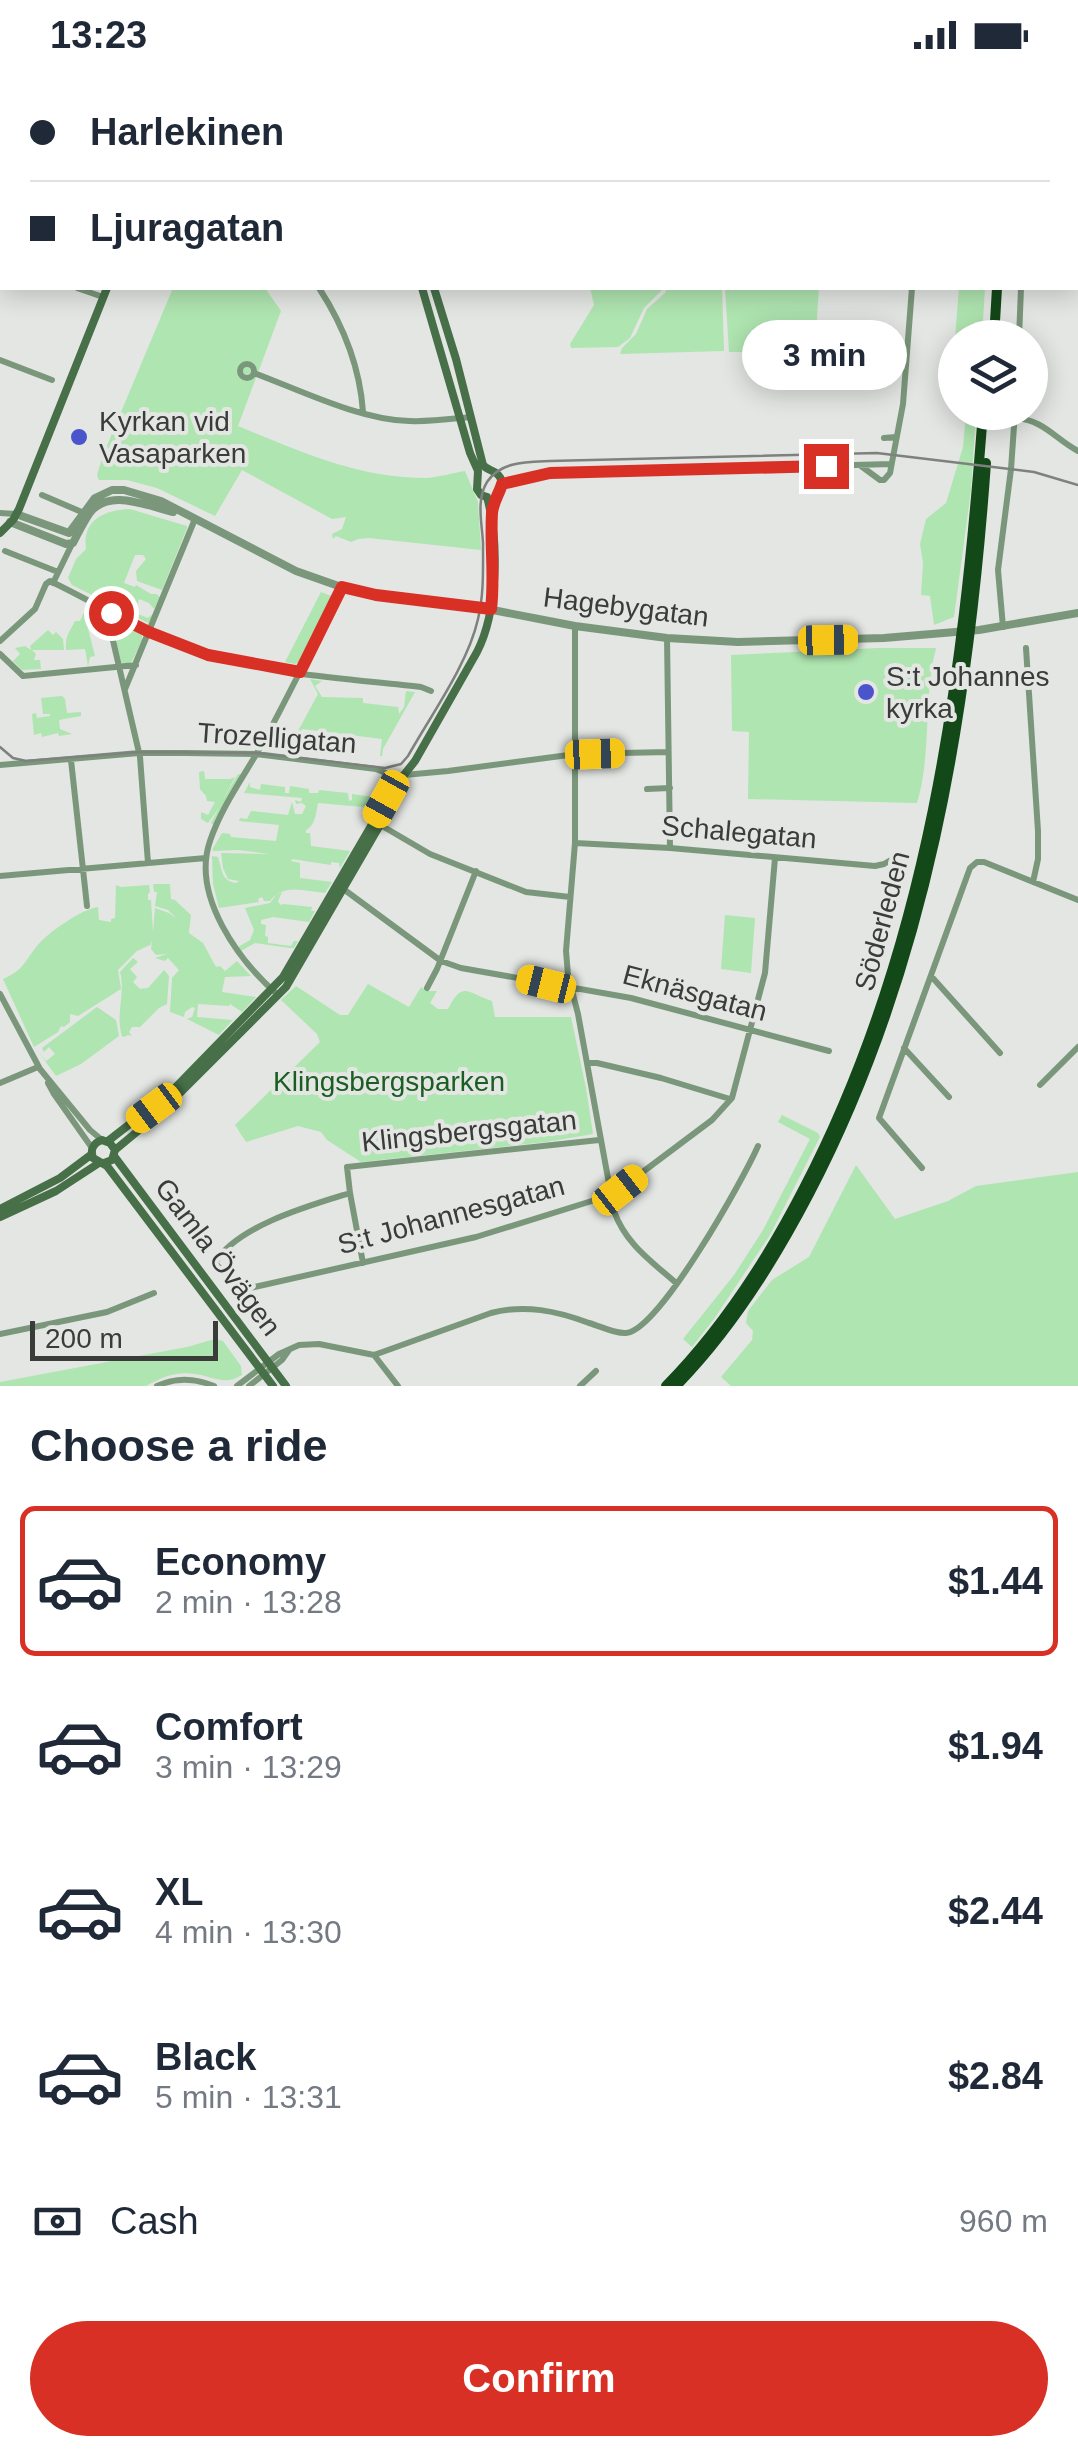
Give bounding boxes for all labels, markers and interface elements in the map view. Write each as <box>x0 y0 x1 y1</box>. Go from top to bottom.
text: 13:23 <box>50 14 147 56</box>
text: Harlekinen <box>90 111 284 153</box>
text: Ljuragatan <box>90 207 284 249</box>
map controls <box>938 320 1048 430</box>
button: layers <box>938 320 1048 430</box>
callout: 3 min <box>744 321 908 391</box>
text: 3 min <box>783 337 866 373</box>
place label: Kyrkan vid Vasaparken <box>99 406 246 469</box>
marker: Kyrkan vid Vasaparken <box>68 426 90 448</box>
route end <box>804 444 849 489</box>
street label: Hagebygatan <box>541 581 711 633</box>
route start <box>89 591 134 636</box>
car <box>798 624 858 656</box>
place label: S:t Johannes kyrka <box>886 661 1049 724</box>
marker: S:t Johannes kyrka <box>855 681 877 703</box>
street label: Trozelligatan <box>196 717 358 759</box>
car <box>564 738 626 770</box>
car <box>358 765 414 833</box>
street label: Schalegatan <box>660 810 818 854</box>
street label: Söderleden <box>848 848 916 994</box>
street label: Eknäsgatan <box>620 959 770 1027</box>
car <box>513 962 579 1006</box>
park label: Klingsbergsparken <box>273 1066 505 1097</box>
car <box>121 1078 187 1138</box>
street label: Klingsbergsgatan <box>360 1104 578 1158</box>
car <box>587 1160 653 1220</box>
street label: S:t Johannesgatan <box>334 1170 568 1260</box>
street label: Gamla Övägen <box>149 1172 287 1342</box>
scale bar <box>30 1316 218 1360</box>
text: 200 m <box>45 1323 123 1354</box>
text: Choose a ride <box>30 1420 328 1471</box>
icon: car <box>35 1536 125 1626</box>
text: Economy <box>155 1541 326 1583</box>
text: $1.44 <box>948 1560 1043 1602</box>
text: 2 min · 13:28 <box>155 1584 342 1620</box>
icon: car <box>35 1701 125 1791</box>
text: Comfort <box>155 1706 303 1748</box>
text: $1.94 <box>948 1725 1043 1767</box>
text: 3 min · 13:29 <box>155 1749 342 1785</box>
icon: car <box>35 1866 125 1956</box>
text: XL <box>155 1871 204 1913</box>
text: $2.44 <box>948 1890 1043 1932</box>
text: 4 min · 13:30 <box>155 1914 342 1950</box>
icon: car <box>35 2031 125 2121</box>
text: Black <box>155 2036 256 2078</box>
text: $2.84 <box>948 2055 1043 2097</box>
text: 5 min · 13:31 <box>155 2079 342 2115</box>
icon: cash <box>30 2194 85 2249</box>
text: Cash <box>110 2200 199 2242</box>
text: 960 m <box>959 2203 1048 2239</box>
button: Confirm <box>30 2321 1048 2436</box>

